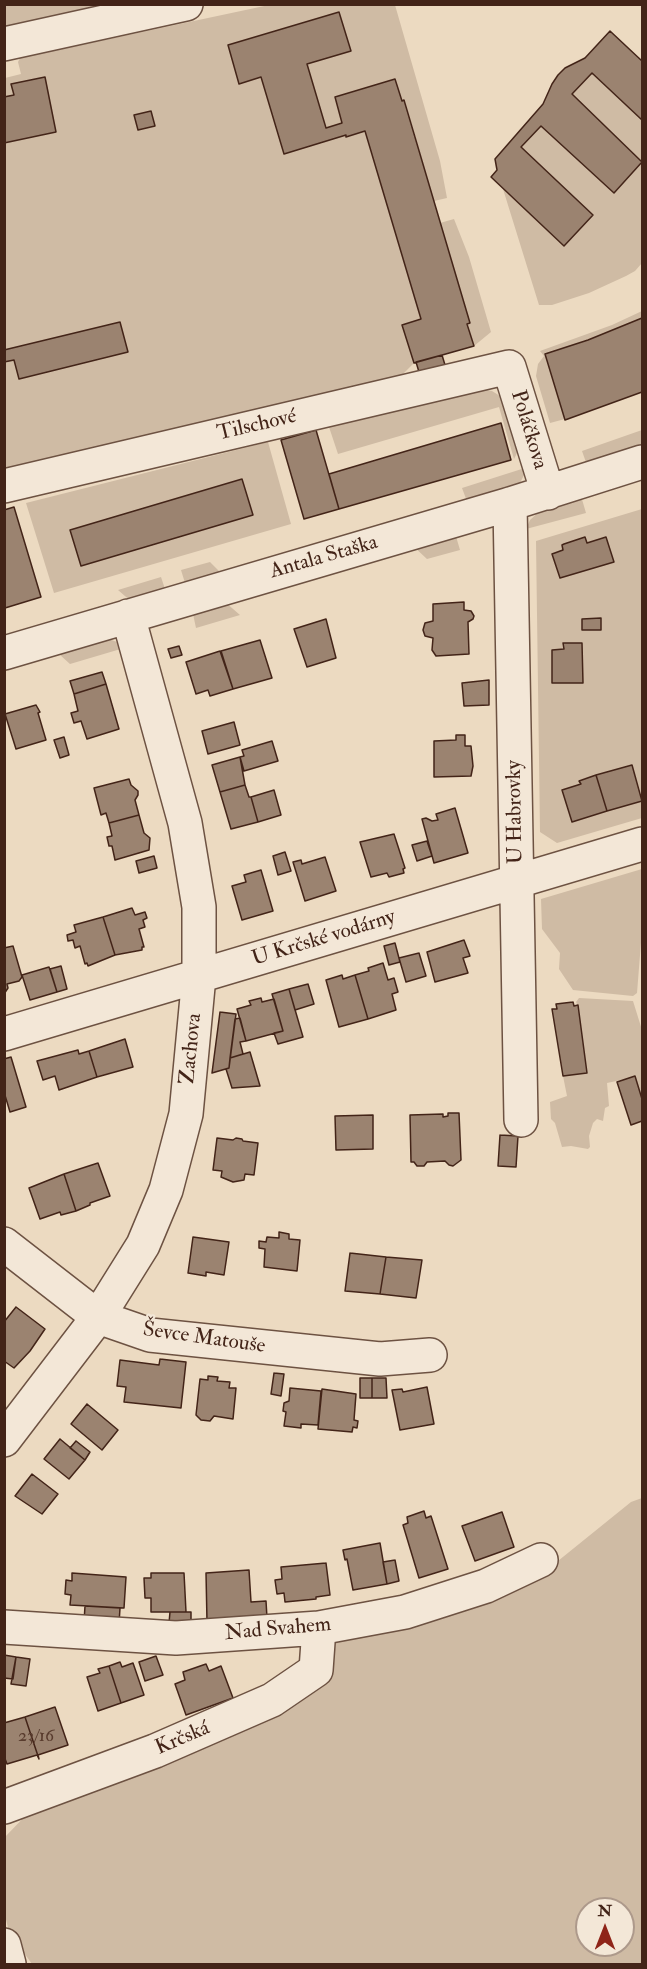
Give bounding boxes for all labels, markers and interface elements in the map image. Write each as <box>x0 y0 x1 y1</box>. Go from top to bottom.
street label: Poláčkova <box>504 387 552 473</box>
street label: Tilschové <box>215 405 299 447</box>
street label: Antala Staška <box>267 531 381 585</box>
street label: U Habrovky <box>502 760 530 864</box>
street label: U Krčské vodárny <box>249 905 399 973</box>
street label: Zachova <box>176 1012 208 1086</box>
street label: Ševce Matouše <box>141 1318 267 1360</box>
street label: Nad Svahem <box>224 1613 332 1647</box>
street label: Krčská <box>152 1716 214 1762</box>
house number: 23/16 <box>18 1726 54 1748</box>
north arrow <box>575 1897 635 1957</box>
text: N <box>598 1901 612 1921</box>

